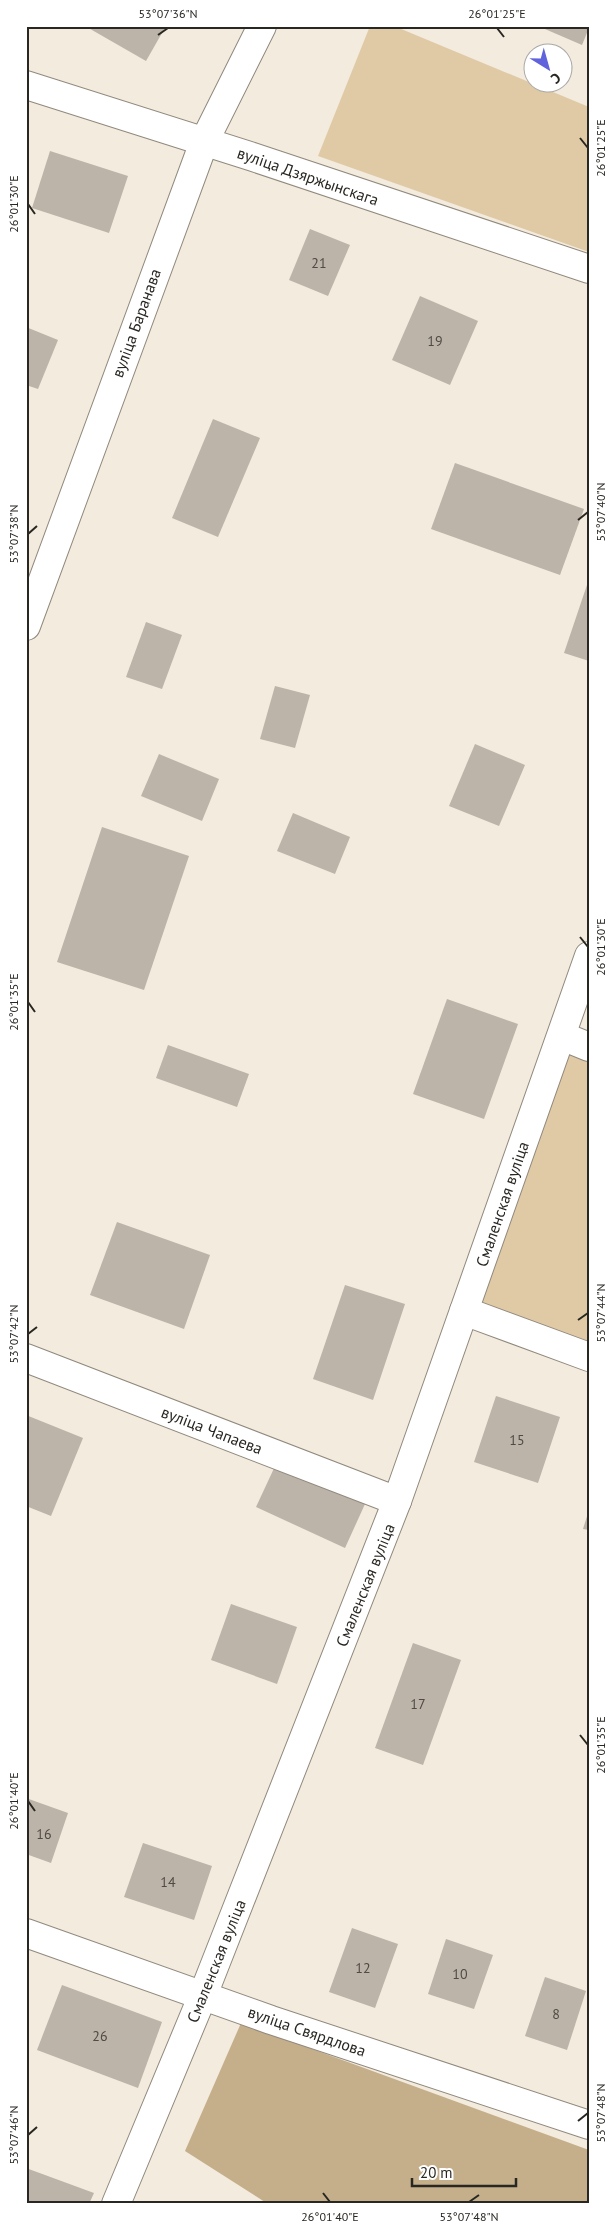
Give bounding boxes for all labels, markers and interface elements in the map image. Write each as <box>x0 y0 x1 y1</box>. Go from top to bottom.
text: 53°07'36"N <box>138 6 198 21</box>
text: 26°01'25"E <box>468 6 526 21</box>
north arrow <box>522 42 572 92</box>
text: С <box>547 69 564 88</box>
text: 26°01'25"E <box>593 119 608 177</box>
street label: вуліца Дзяржынскага <box>235 142 381 210</box>
text: 26°01'30"E <box>6 175 21 233</box>
house number: 21 <box>311 254 327 272</box>
street label: вуліца Баранава <box>107 266 165 380</box>
house number: 19 <box>427 332 443 350</box>
text: 53°07'40"N <box>593 482 608 542</box>
text: 53°07'38"N <box>6 504 21 564</box>
text: 26°01'30"E <box>593 918 608 976</box>
text: 26°01'35"E <box>6 973 21 1031</box>
street label: Смаленская вуліца <box>471 1139 533 1269</box>
text: 53°07'44"N <box>593 1283 608 1343</box>
text: 53°07'42"N <box>6 1304 21 1364</box>
street label: вуліца Чапаева <box>159 1402 265 1458</box>
house number: 15 <box>509 1431 525 1449</box>
street label: Смаленская вуліца <box>331 1520 399 1650</box>
house number: 17 <box>410 1695 426 1713</box>
text: 26°01'35"E <box>593 1716 608 1774</box>
text: 26°01'40"E <box>6 1772 21 1830</box>
house number: 16 <box>36 1825 52 1843</box>
house number: 14 <box>160 1873 176 1891</box>
street label: Смаленская вуліца <box>182 1896 250 2026</box>
house number: 12 <box>355 1959 371 1977</box>
house number: 10 <box>452 1965 468 1983</box>
street label: вуліца Свярдлова <box>245 2001 369 2061</box>
house number: 8 <box>552 2005 560 2023</box>
house number: 26 <box>92 2027 108 2045</box>
text: 53°07'48"N <box>593 2083 608 2143</box>
text: 53°07'46"N <box>6 2105 21 2165</box>
scale bar <box>412 2155 516 2187</box>
text: 20 m <box>420 2163 453 2182</box>
text: 26°01'40"E <box>301 2209 359 2224</box>
text: 53°07'48"N <box>439 2209 499 2224</box>

